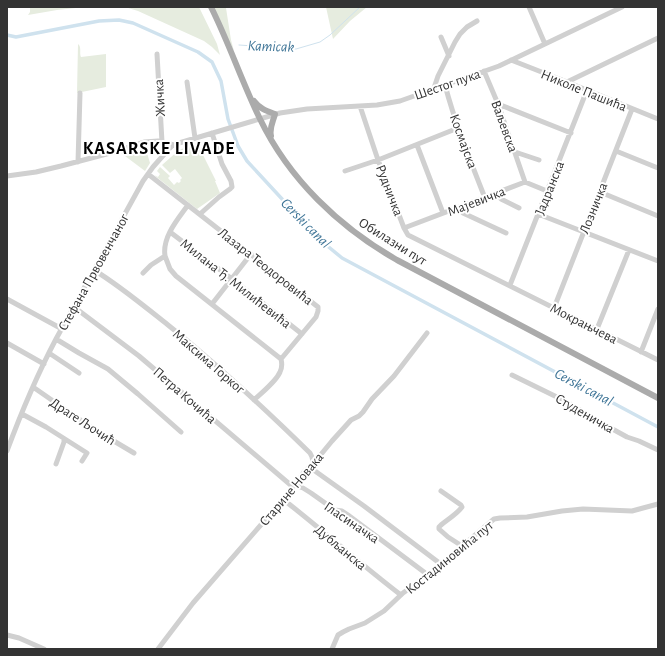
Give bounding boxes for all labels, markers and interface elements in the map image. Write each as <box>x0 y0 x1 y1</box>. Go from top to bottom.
water label: Kamicak <box>247 38 295 55</box>
street label: Шестог пука <box>412 67 483 103</box>
street label: Николе Пашића <box>539 67 629 115</box>
street label: Жичка <box>152 78 168 117</box>
street label: Ваљевска <box>488 98 520 155</box>
street label: Космајска <box>447 112 480 171</box>
district label: KASARSKE LIVADE <box>83 140 235 158</box>
street label: Јадранска <box>533 159 567 217</box>
street label: Рудничка <box>373 163 405 219</box>
street label: Лозничка <box>577 180 611 236</box>
street label: Мајевичка <box>446 184 508 219</box>
water label: Cerski canal <box>278 195 334 251</box>
street label: Стефана Првовенчаног <box>56 212 132 333</box>
street label: Обилазни пут <box>356 215 430 269</box>
street label: Лазара Теодоровића <box>215 226 316 308</box>
street label: Милана Ђ. Милићевића <box>177 236 294 332</box>
street label: Мокрањчева <box>548 301 620 347</box>
street label: Максима Горког <box>170 327 247 397</box>
street label: Петра Кочића <box>150 365 219 427</box>
water label: Cerski canal <box>552 366 616 409</box>
street label: Студеничка <box>553 391 617 437</box>
street label: Драге Љочић <box>47 395 118 448</box>
street label: Старине Новака <box>257 450 327 529</box>
street label: Гласиначка <box>321 499 382 547</box>
street label: Костадиновића пут <box>403 518 497 597</box>
street label: Дубљанска <box>312 522 369 574</box>

